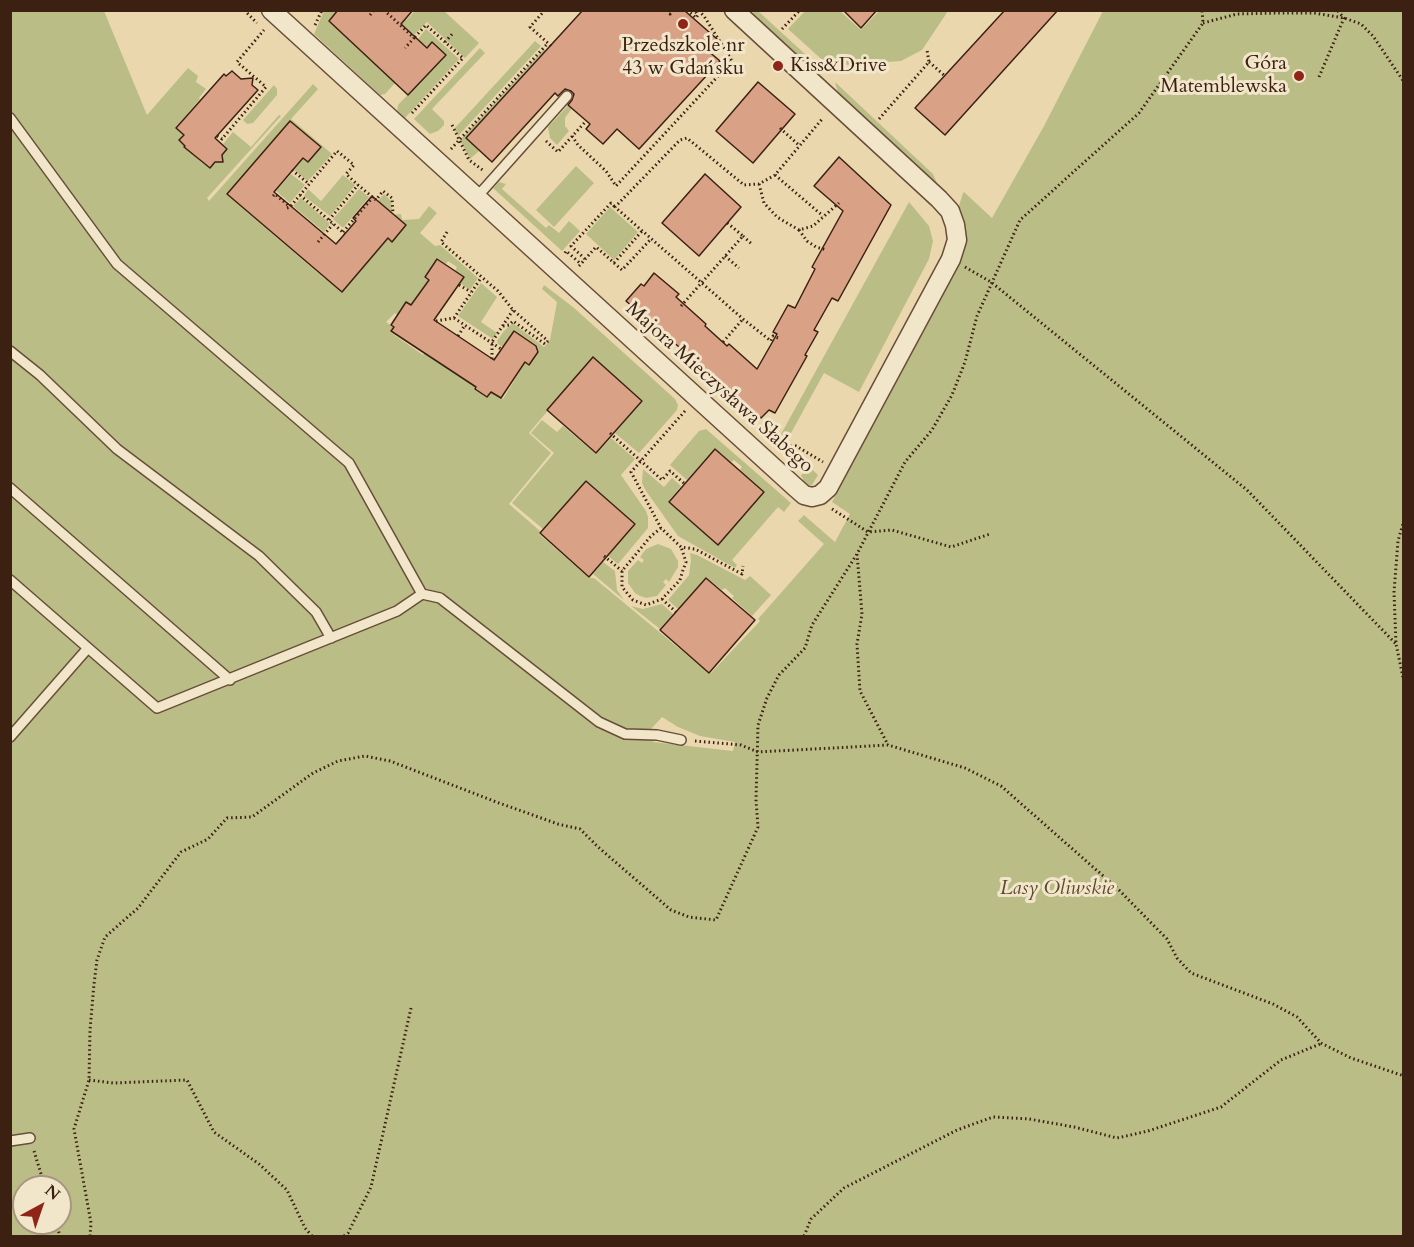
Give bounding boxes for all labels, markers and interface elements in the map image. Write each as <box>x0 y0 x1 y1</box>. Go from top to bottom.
marker: Przedszkole nr 43 w Gdańsku <box>676 17 690 31</box>
place label: Przedszkole nr 43 w Gdańsku <box>621 34 745 81</box>
place label: Góra Matemblewska <box>1160 52 1287 99</box>
place label: Kiss&Drive <box>790 54 887 78</box>
marker: Kiss&Drive <box>771 59 785 73</box>
marker: Góra Matemblewska <box>1292 69 1306 83</box>
street label: Majora Mieczysława Słabego <box>620 297 818 479</box>
park label: Lasy Oliwskie <box>1000 877 1114 901</box>
north arrow <box>12 1175 72 1235</box>
text: N <box>40 1180 65 1206</box>

